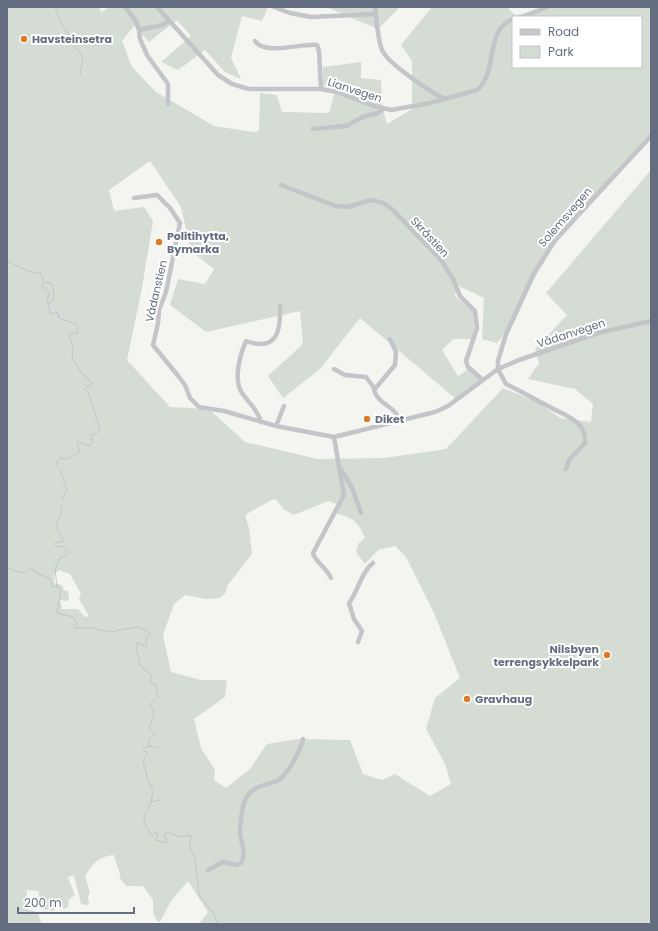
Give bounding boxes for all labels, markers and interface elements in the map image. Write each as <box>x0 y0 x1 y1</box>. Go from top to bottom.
legend <box>512 16 642 68</box>
text: Road <box>548 23 579 40</box>
place label: Havsteinsetra <box>32 31 112 47</box>
marker: Havsteinsetra <box>19 34 29 44</box>
text: Park <box>548 43 575 60</box>
street label: Lianvegen <box>326 74 384 106</box>
street label: Solemsvegen <box>535 184 595 250</box>
street label: Skråstien <box>407 213 453 261</box>
place label: Politihytta, Bymarka <box>167 228 229 257</box>
marker: Politihytta, Bymarka <box>154 237 164 247</box>
street label: Vådanstien <box>141 258 171 324</box>
street label: Vådanvegen <box>535 314 607 352</box>
place label: Diket <box>375 411 405 427</box>
marker: Diket <box>362 414 372 424</box>
place label: Nilsbyen terrengsykkelpark <box>494 641 599 670</box>
marker: Nilsbyen terrengsykkelpark <box>602 650 612 660</box>
place label: Gravhaug <box>475 691 532 707</box>
marker: Gravhaug <box>462 694 472 704</box>
scale bar <box>18 889 134 915</box>
text: 200 m <box>24 894 62 911</box>

